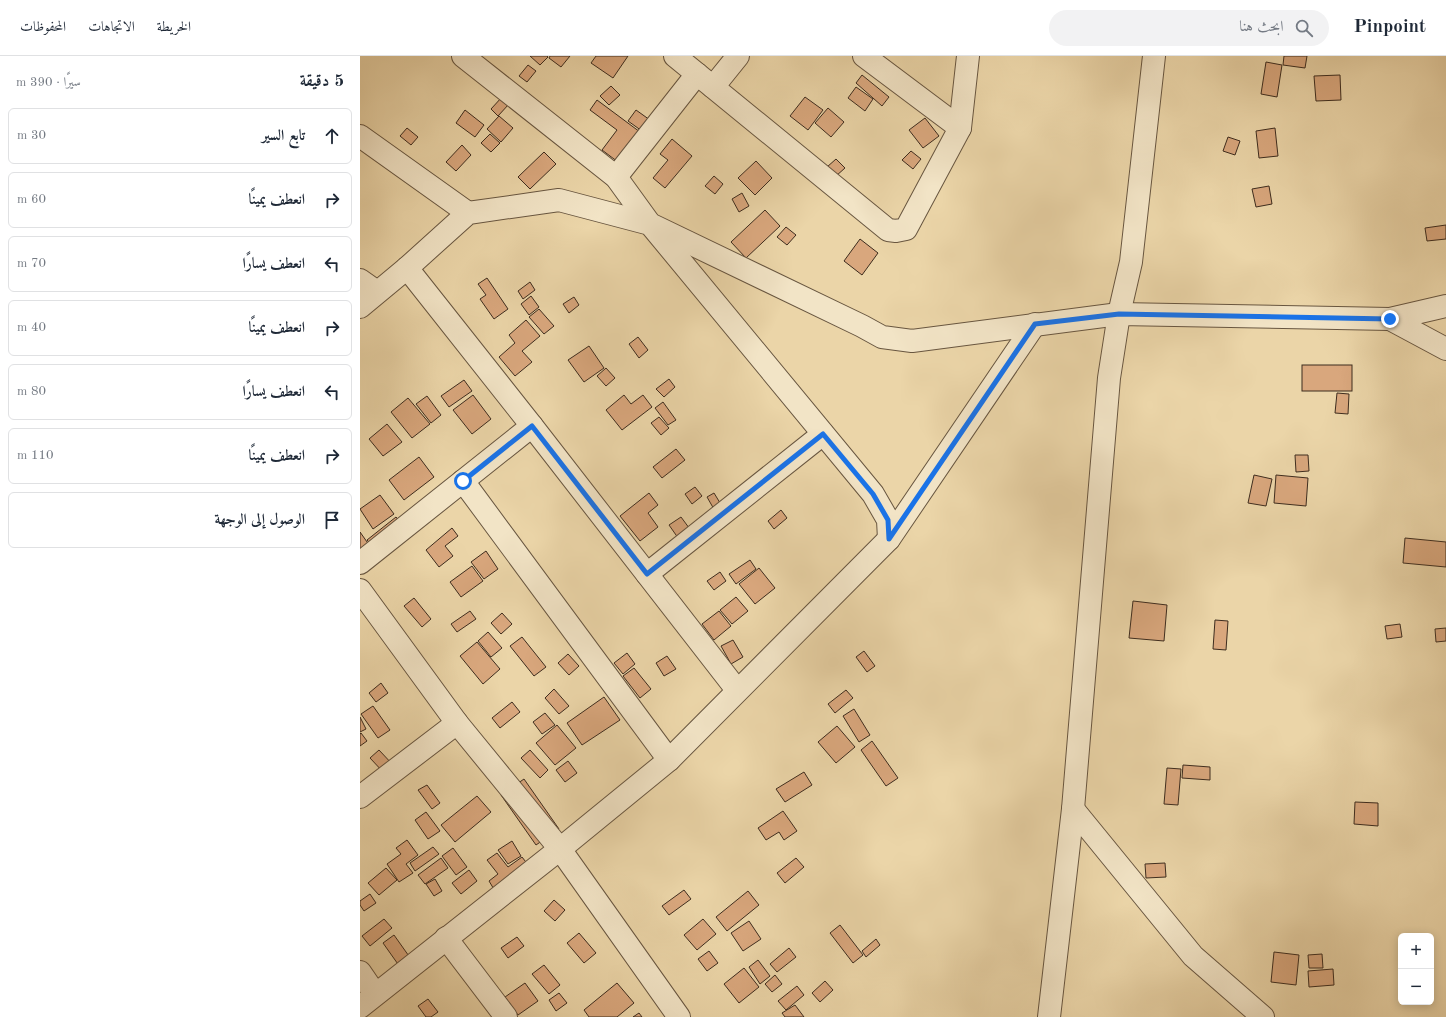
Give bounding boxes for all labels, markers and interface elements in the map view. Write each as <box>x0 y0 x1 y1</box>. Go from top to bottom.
search box <box>1049 10 1329 46</box>
icon: search <box>1293 17 1315 39</box>
text: Pinpoint <box>1353 18 1426 37</box>
text: المحفوظات <box>20 20 66 34</box>
text: الاتجاهات <box>88 20 135 34</box>
text: الخريطة <box>157 20 191 34</box>
text: ابحث هنا <box>1239 20 1283 35</box>
text: 5 دقيقة <box>300 73 344 90</box>
text: سيرًا · 390 m <box>16 76 81 89</box>
icon: ahead <box>321 125 343 147</box>
text: 30 m <box>17 129 46 142</box>
text: تابع السير <box>262 129 305 144</box>
icon: right <box>321 189 343 211</box>
text: 60 m <box>17 193 46 206</box>
text: انعطف يمينًا <box>249 193 305 208</box>
icon: left <box>321 253 343 275</box>
text: 70 m <box>17 257 46 270</box>
text: انعطف يسارًا <box>243 257 305 272</box>
route end <box>1381 310 1399 328</box>
icon: right <box>321 317 343 339</box>
text: 40 m <box>17 321 46 334</box>
text: انعطف يمينًا <box>249 321 305 336</box>
icon: left <box>321 381 343 403</box>
text: 80 m <box>17 385 46 398</box>
text: انعطف يسارًا <box>243 385 305 400</box>
icon: right <box>321 445 343 467</box>
text: 110 m <box>17 449 54 462</box>
text: انعطف يمينًا <box>249 449 305 464</box>
route start <box>454 472 472 490</box>
icon: arrive <box>321 509 343 531</box>
text: الوصول إلى الوجهة <box>214 513 305 528</box>
map controls <box>1398 933 1434 1005</box>
button: + <box>1398 933 1434 969</box>
button: − <box>1398 969 1434 1005</box>

